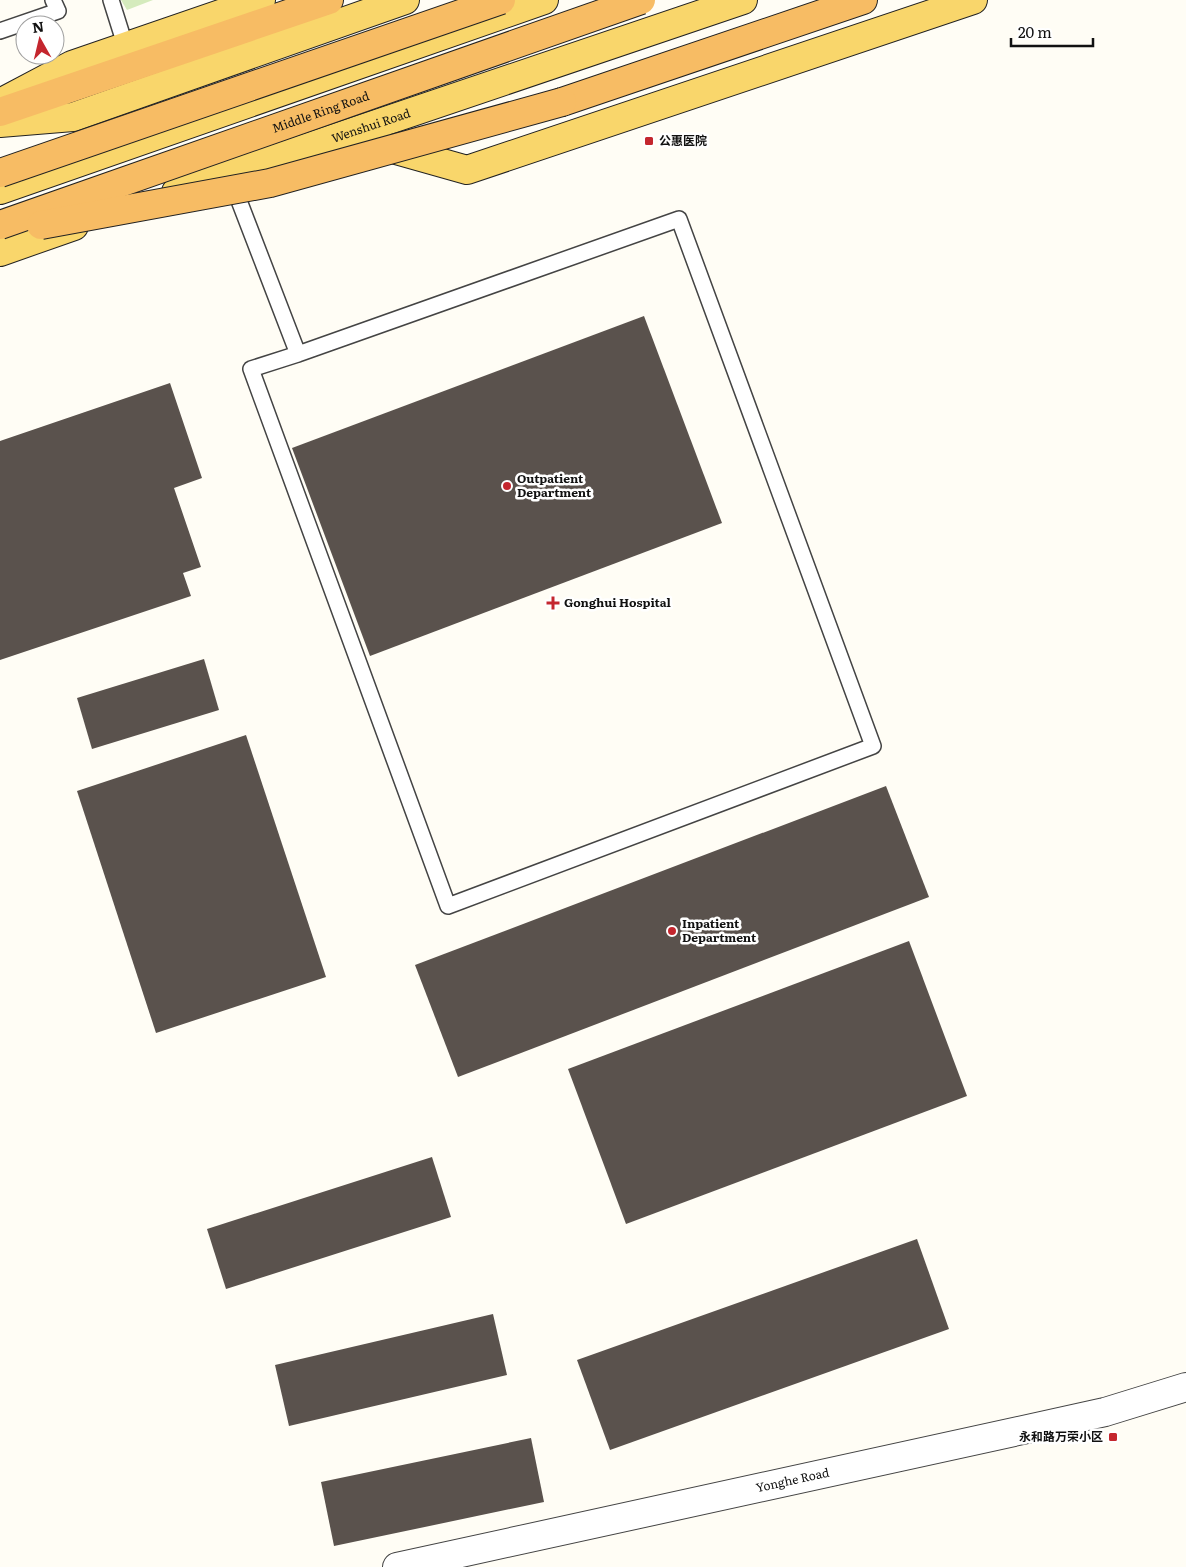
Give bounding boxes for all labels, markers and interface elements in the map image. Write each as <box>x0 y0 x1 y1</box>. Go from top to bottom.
north arrow <box>15 15 65 65</box>
text: N <box>31 15 46 37</box>
scale bar <box>1011 15 1094 47</box>
text: 20 m <box>1018 20 1052 43</box>
street label: Middle Ring Road <box>269 86 372 137</box>
street label: Wenshui Road <box>329 103 413 147</box>
place label: 公惠医院 <box>659 131 707 149</box>
marker: 公惠医院 <box>643 135 655 147</box>
place label: Outpatient Department <box>517 469 592 501</box>
marker: Outpatient Department <box>501 480 513 492</box>
place label: Gonghui Hospital <box>564 593 672 611</box>
marker: Gonghui Hospital <box>546 596 560 610</box>
place label: Inpatient Department <box>682 914 757 946</box>
marker: Inpatient Department <box>666 925 678 937</box>
place label: 永和路万荣小区 <box>1019 1427 1103 1445</box>
marker: 永和路万荣小区 <box>1107 1431 1119 1443</box>
street label: Yonghe Road <box>754 1463 831 1496</box>

